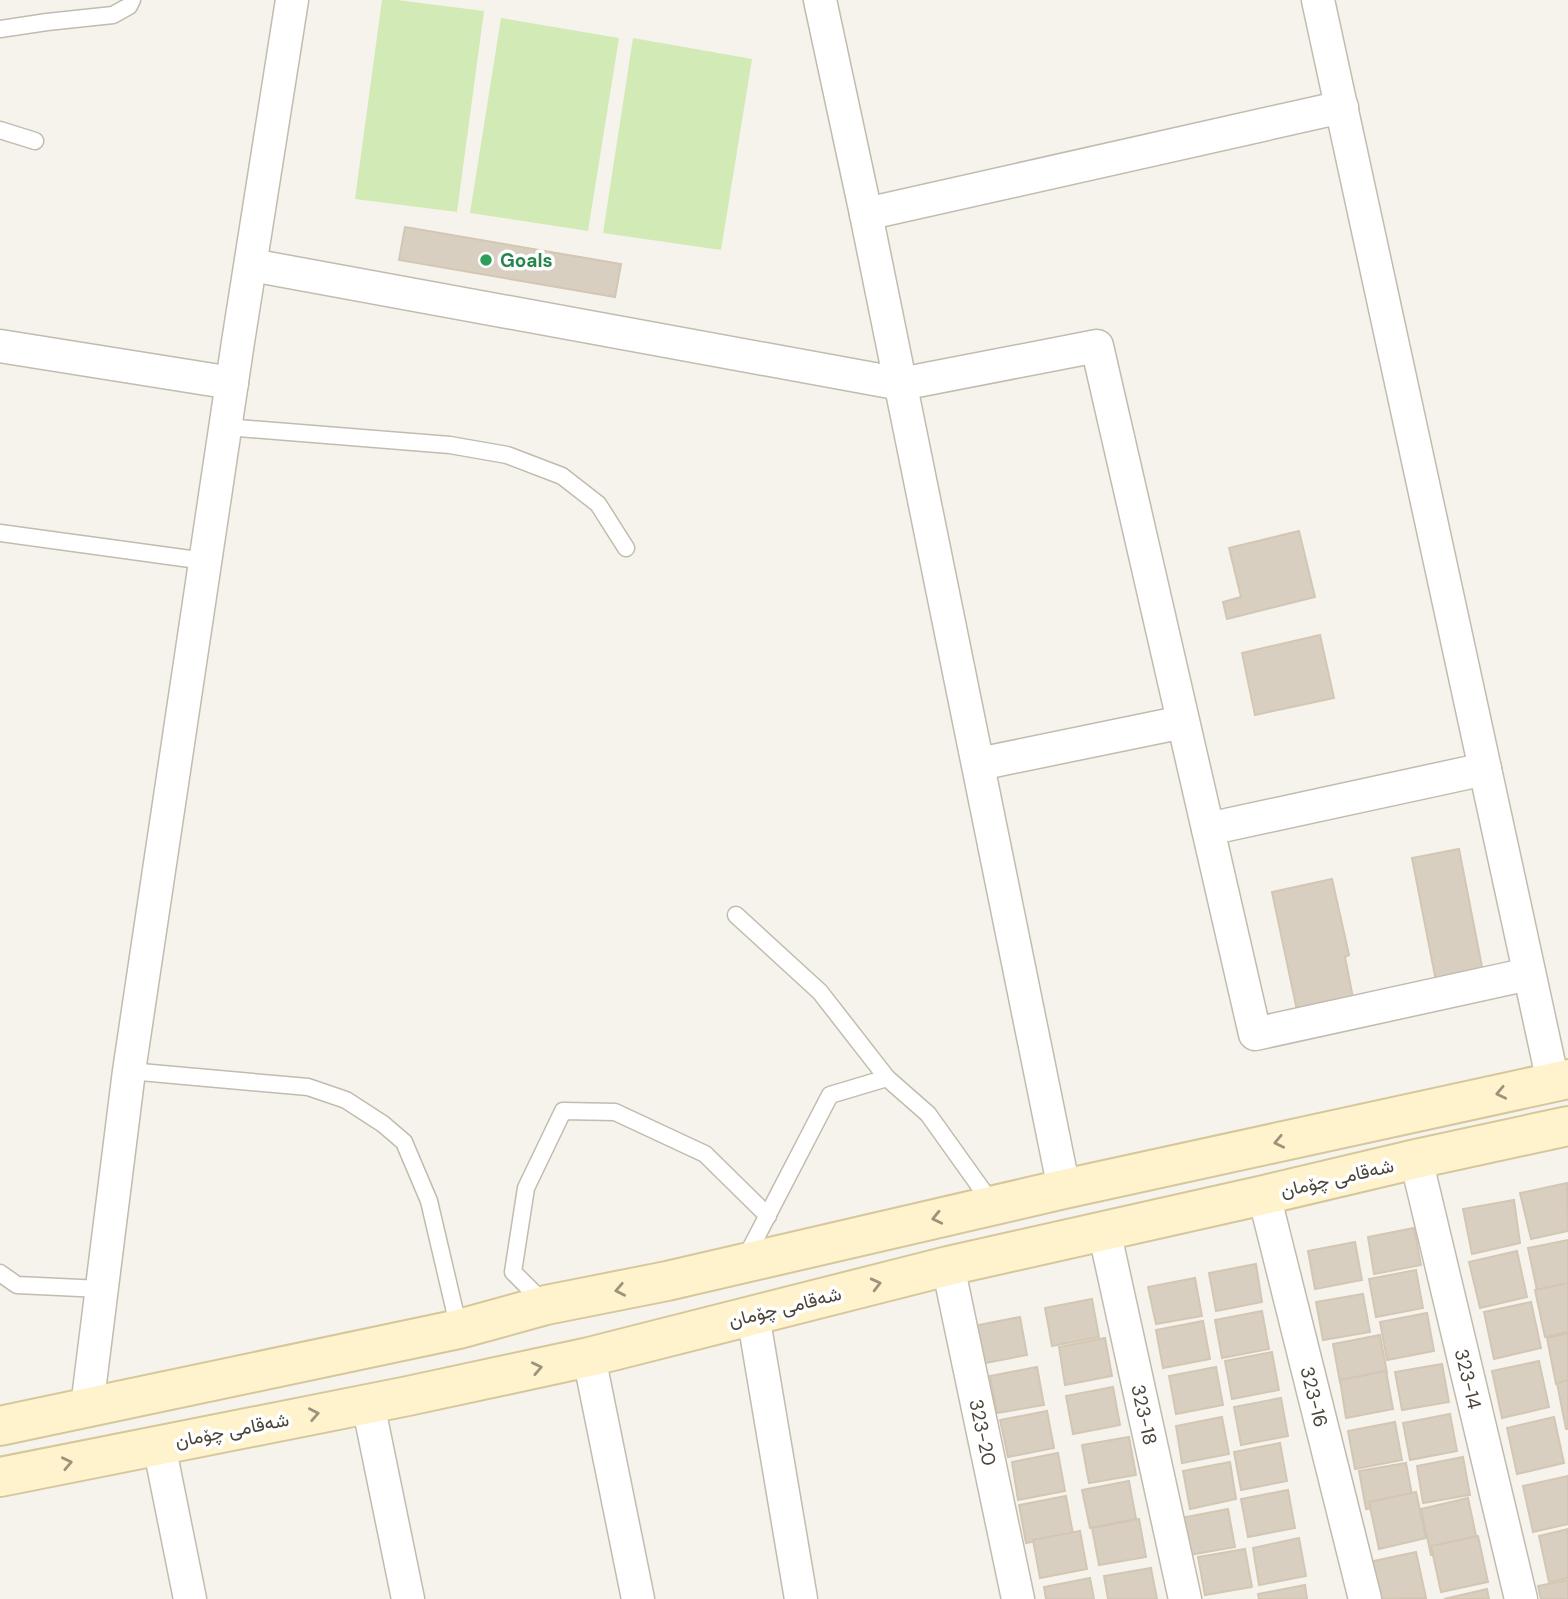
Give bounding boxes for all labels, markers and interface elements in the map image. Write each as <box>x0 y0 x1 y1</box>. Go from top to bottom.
place label: Goals <box>500 248 553 273</box>
marker: Goals <box>478 252 494 268</box>
one-way arrow <box>1495 1085 1507 1100</box>
one-way arrow <box>1273 1133 1285 1148</box>
street label: شەقامی چۆمان <box>1278 1153 1396 1204</box>
one-way arrow <box>932 1210 944 1224</box>
one-way arrow <box>870 1278 882 1292</box>
street label: شەقامی چۆمان <box>726 1281 844 1334</box>
one-way arrow <box>614 1282 626 1297</box>
street label: 323-14 <box>1449 1346 1488 1411</box>
one-way arrow <box>531 1362 543 1376</box>
street label: 323-16 <box>1295 1364 1334 1430</box>
street label: 323-18 <box>1126 1382 1163 1447</box>
street label: 323-20 <box>964 1397 1002 1468</box>
street label: شەقامی چۆمان <box>173 1407 291 1454</box>
one-way arrow <box>308 1407 320 1422</box>
one-way arrow <box>61 1457 73 1472</box>

